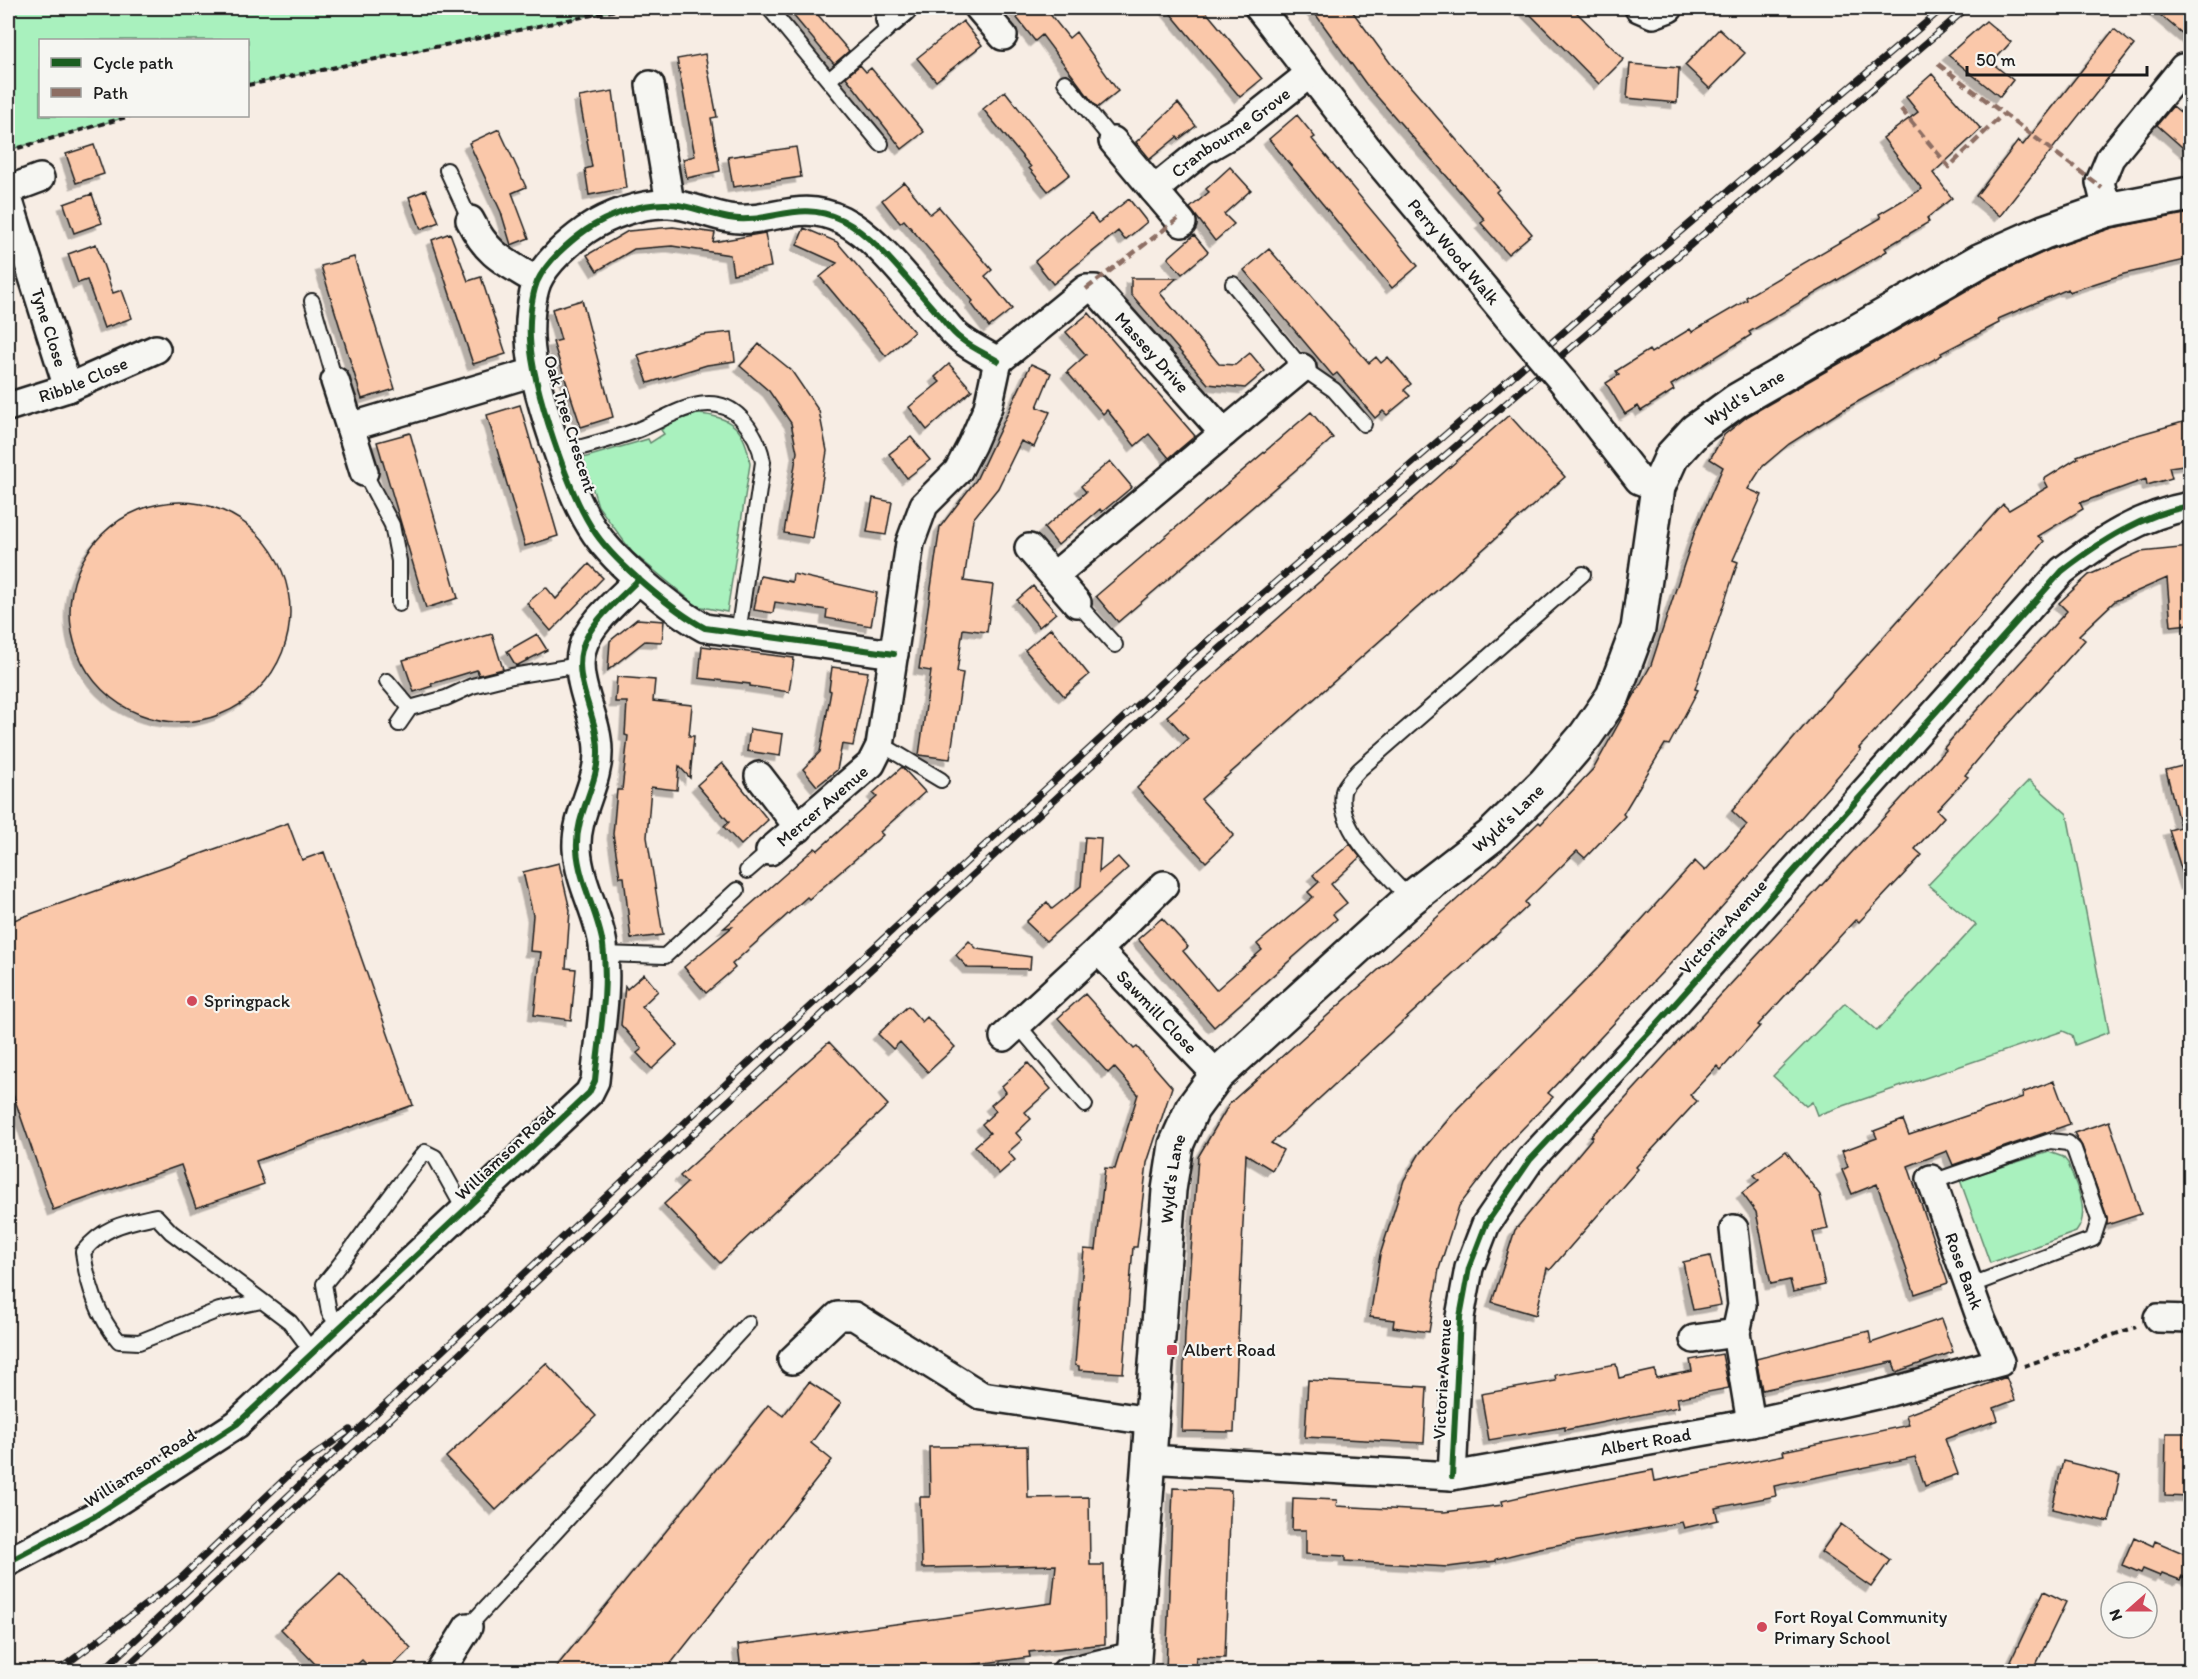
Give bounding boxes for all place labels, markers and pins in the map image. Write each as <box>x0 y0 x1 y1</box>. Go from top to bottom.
place label: Springpack <box>204 990 291 1012</box>
marker: Springpack <box>185 994 199 1008</box>
place label: Albert Road <box>1184 1339 1276 1361</box>
marker: Albert Road <box>1165 1343 1179 1357</box>
place label: Fort Royal Community Primary School <box>1774 1606 1948 1649</box>
marker: Fort Royal Community Primary School <box>1755 1620 1769 1634</box>

